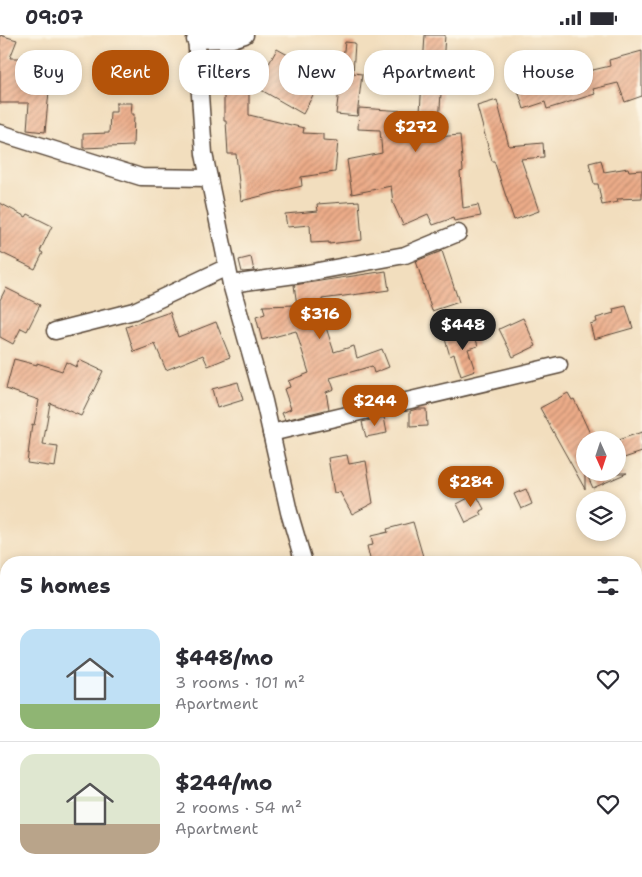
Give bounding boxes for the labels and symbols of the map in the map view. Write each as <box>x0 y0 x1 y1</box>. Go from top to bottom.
pin: $272 <box>386 111 446 153</box>
pin: $316 <box>290 297 350 340</box>
pin: $448 <box>433 309 493 351</box>
pin: $244 <box>345 385 405 427</box>
north arrow <box>576 431 626 481</box>
pin: $284 <box>441 465 501 508</box>

